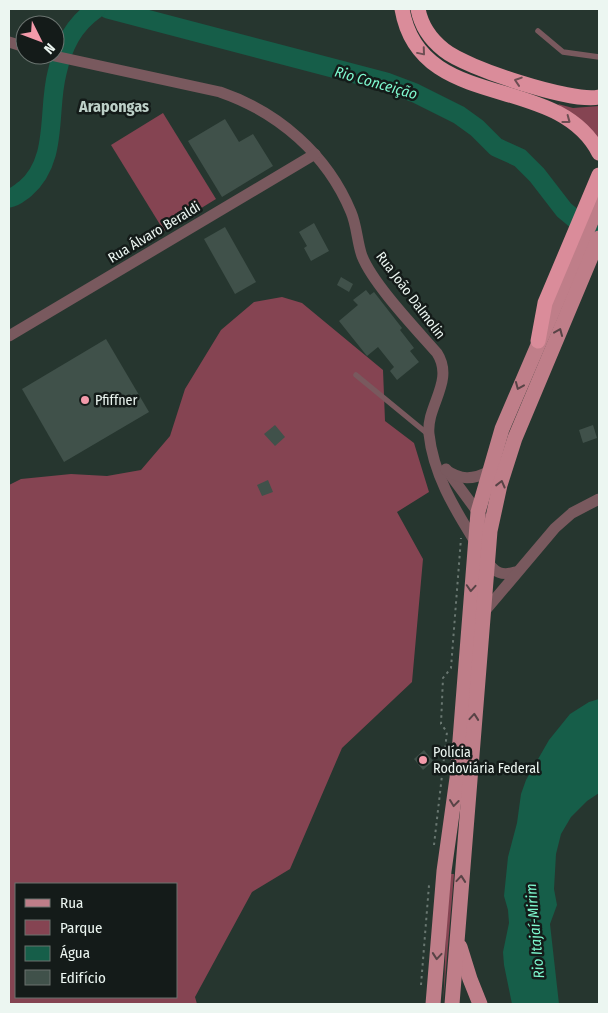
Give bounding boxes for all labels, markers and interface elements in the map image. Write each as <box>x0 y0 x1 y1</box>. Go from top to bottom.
north arrow <box>15 15 65 65</box>
text: N <box>40 40 58 57</box>
one-way arrow <box>416 47 425 56</box>
water label: Rio Conceição <box>333 63 419 103</box>
one-way arrow <box>515 77 523 87</box>
district label: Arapongas <box>78 97 149 116</box>
one-way arrow <box>561 114 570 122</box>
street label: Rua Álvaro Beraldi <box>105 197 203 267</box>
street label: Rua João Dalmolin <box>372 248 449 342</box>
one-way arrow <box>552 328 563 337</box>
one-way arrow <box>515 381 526 390</box>
place label: Pfiffner <box>95 392 137 409</box>
marker: Pfiffner <box>79 394 91 406</box>
one-way arrow <box>495 479 506 488</box>
one-way arrow <box>465 585 476 593</box>
one-way arrow <box>468 713 479 721</box>
place label: Polícia Rodoviária Federal <box>433 744 540 777</box>
marker: Polícia Rodoviária Federal <box>417 754 429 766</box>
one-way arrow <box>449 799 460 807</box>
one-way arrow <box>455 875 466 883</box>
legend <box>15 883 178 998</box>
water label: Rio Itajaí-Mirim <box>522 883 548 979</box>
text: Rua <box>60 894 83 912</box>
text: Parque <box>60 919 103 937</box>
text: Água <box>60 944 90 962</box>
one-way arrow <box>432 952 443 960</box>
text: Edifício <box>60 969 106 987</box>

